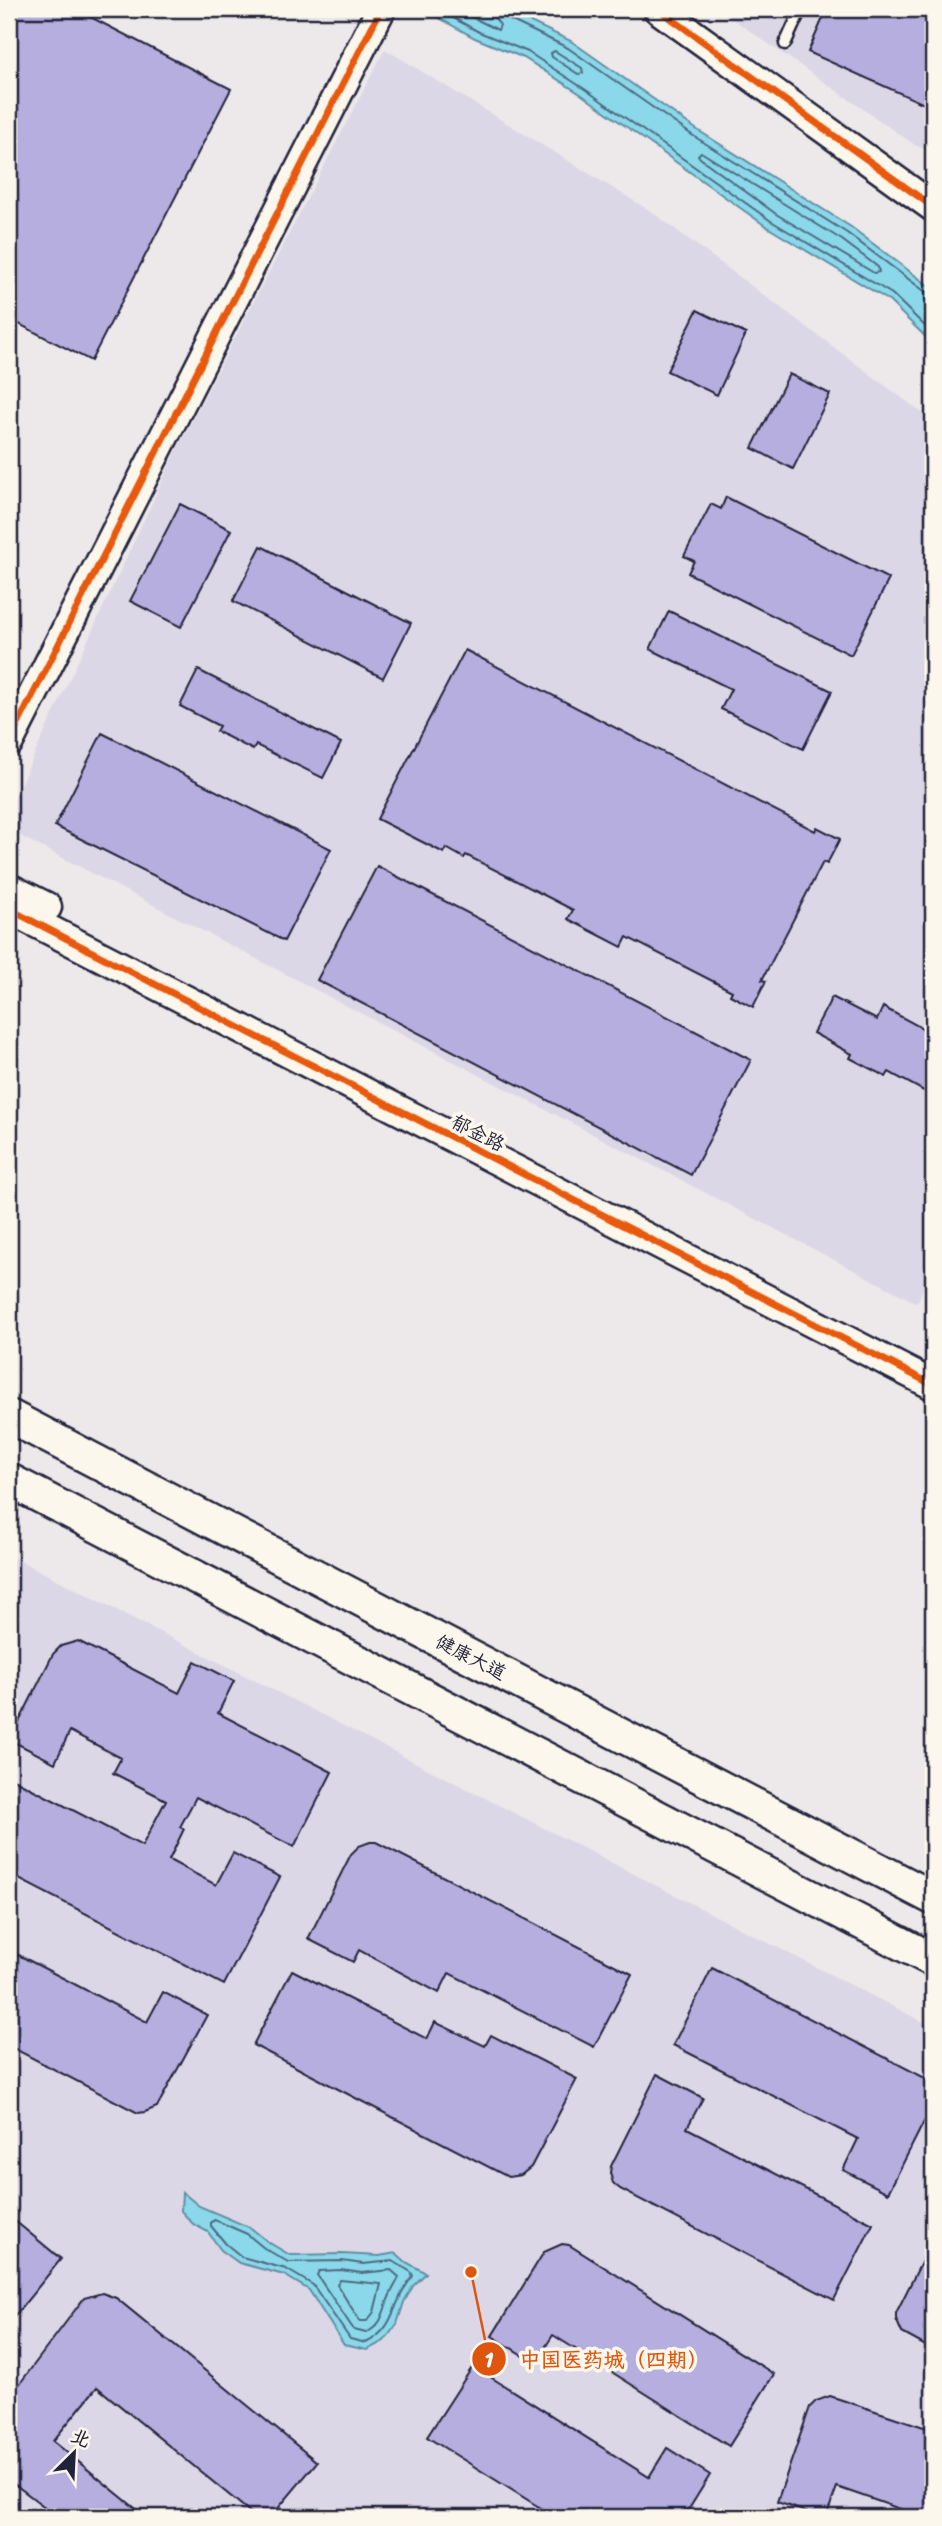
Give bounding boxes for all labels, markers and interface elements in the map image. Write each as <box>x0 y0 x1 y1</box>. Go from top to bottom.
street label: 郁金路 <box>445 1105 511 1161</box>
street label: 健康大道 <box>430 1625 512 1689</box>
callout: 中国医药城（四期） <box>471 2338 723 2380</box>
text: 1 <box>484 2341 494 2379</box>
text: 中国医药城（四期） <box>520 2341 709 2379</box>
north arrow <box>38 2418 108 2488</box>
text: 北 <box>65 2419 96 2457</box>

